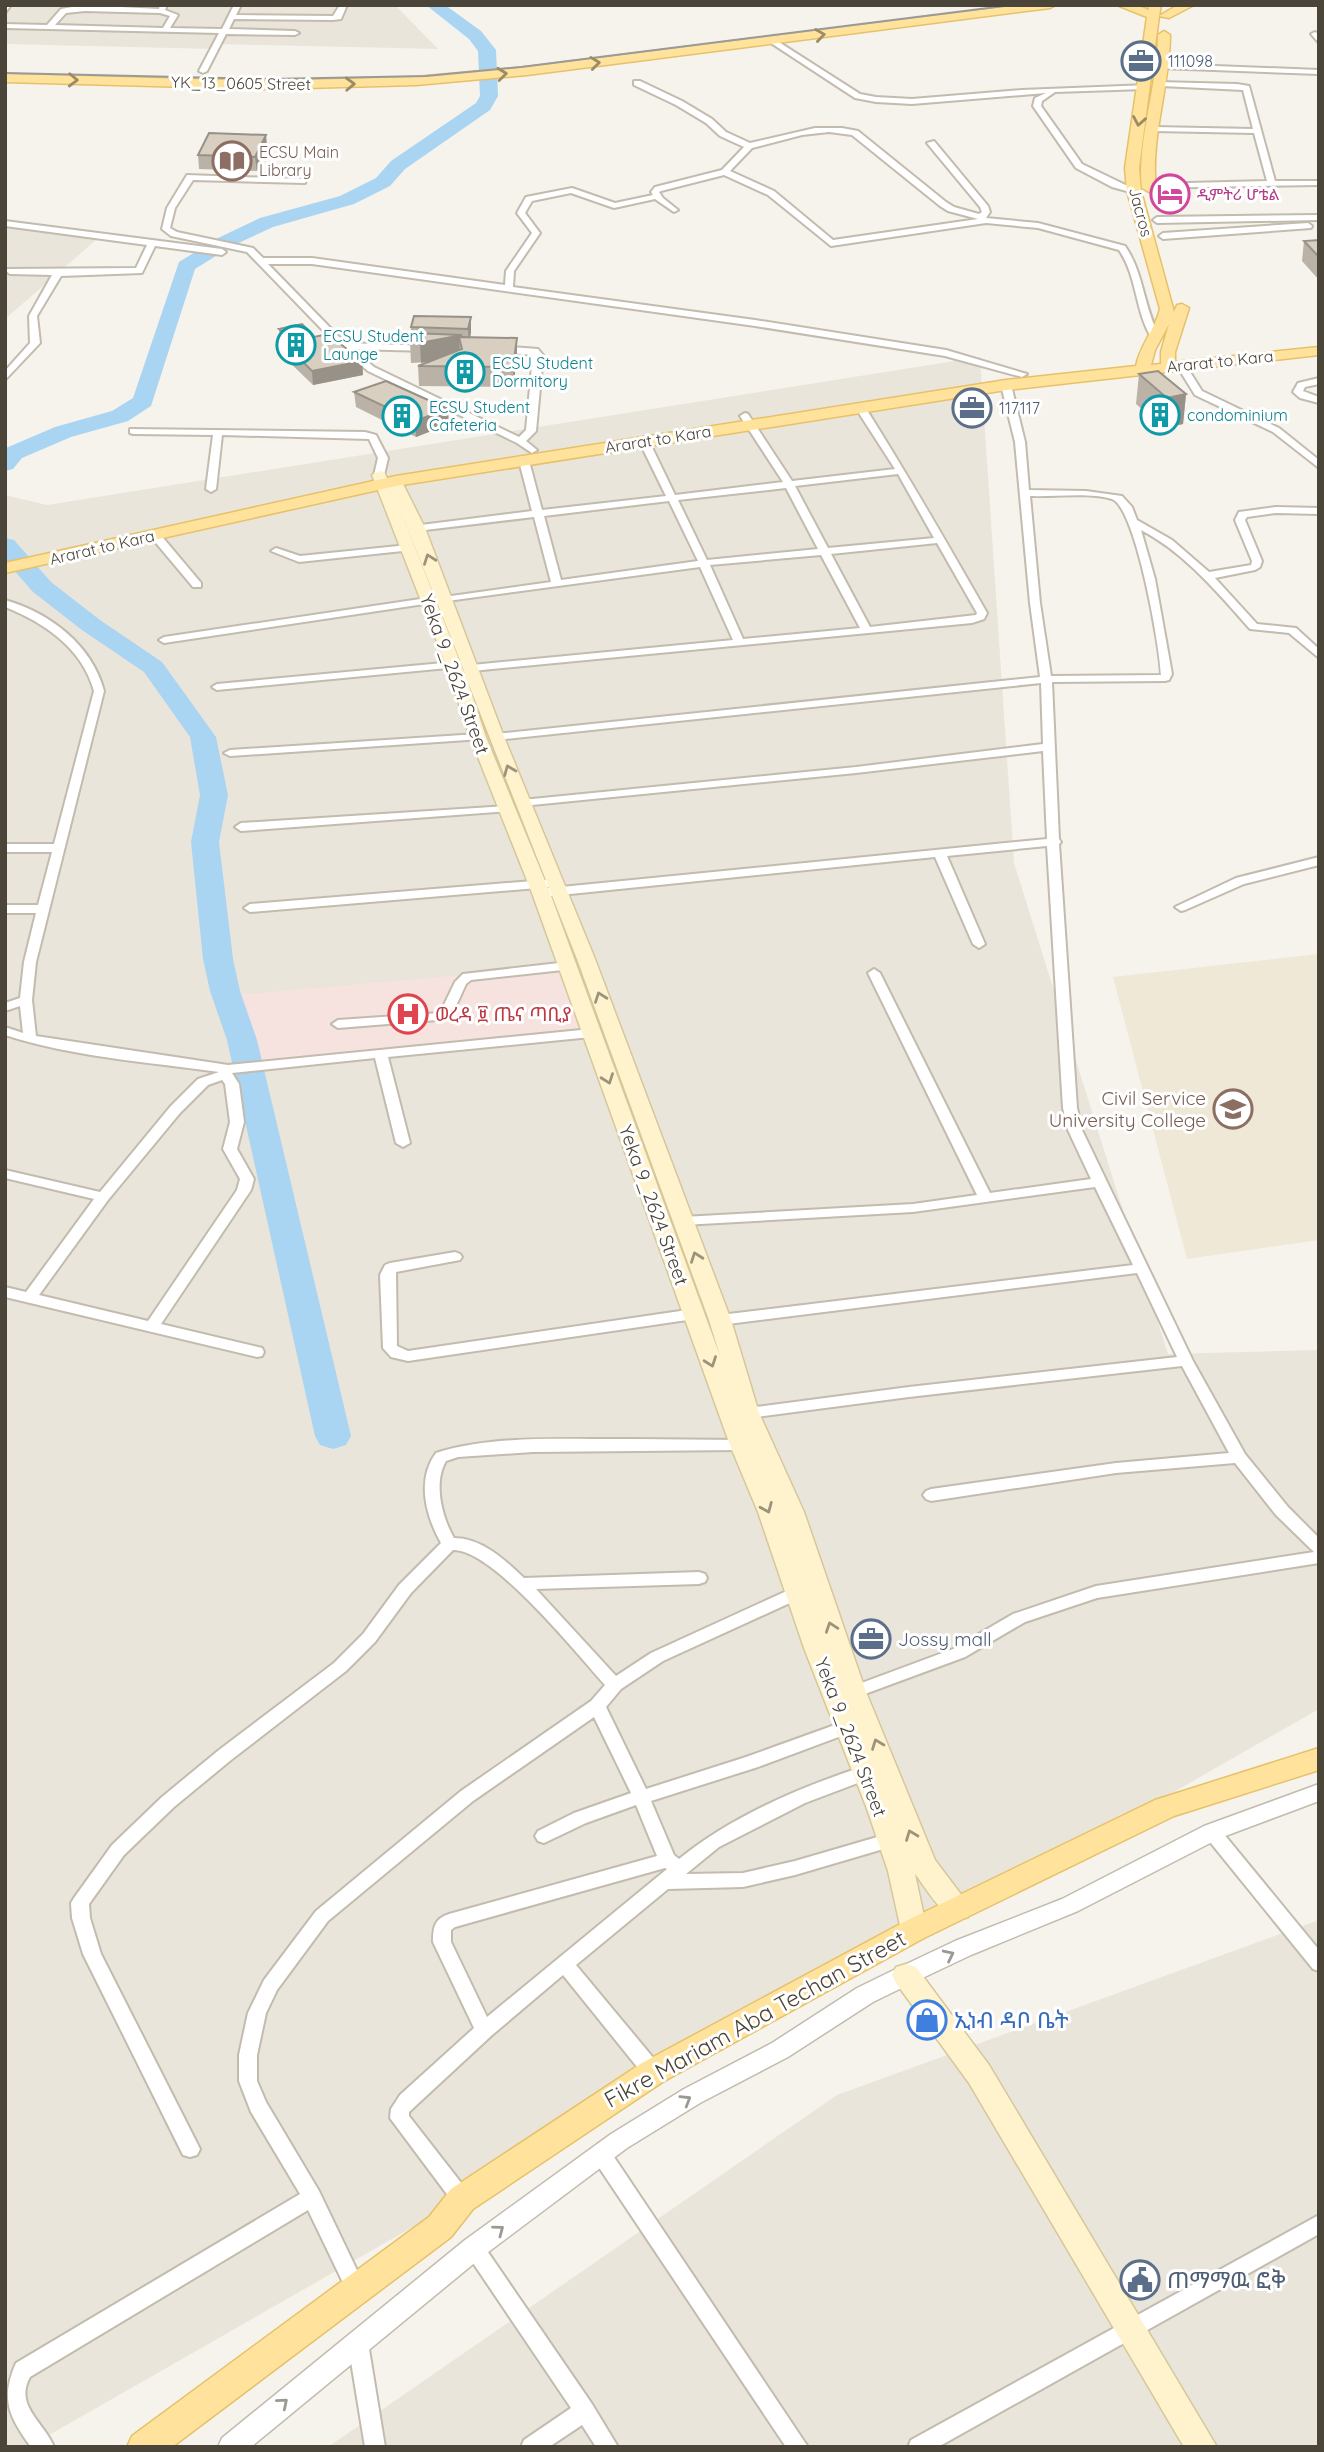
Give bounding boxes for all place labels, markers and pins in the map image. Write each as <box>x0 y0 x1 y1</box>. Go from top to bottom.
office icon: 111098 <box>1120 40 1162 82</box>
place label: 111098 <box>1168 51 1213 71</box>
library icon: ECSU Main Library <box>211 140 253 182</box>
place label: ECSU Main Library <box>259 142 339 180</box>
hotel icon: ዲምትሪ ሆቴል <box>1149 173 1191 215</box>
place label: ዲምትሪ ሆቴል <box>1197 184 1280 204</box>
building icon: ECSU Student Launge <box>275 324 317 366</box>
place label: ECSU Student Launge <box>323 326 424 364</box>
building icon: ECSU Student Dormitory <box>444 351 486 393</box>
place label: ECSU Student Dormitory <box>492 353 593 391</box>
office icon: 117117 <box>951 387 993 429</box>
building icon: condominium <box>1139 394 1181 436</box>
building icon: ECSU Student Cafeteria <box>381 395 423 437</box>
place label: ECSU Student Cafeteria <box>429 397 530 435</box>
place label: 117117 <box>999 398 1040 418</box>
place label: condominium <box>1187 405 1288 425</box>
hospital icon: ወረዳ ፱ ጤና ጣቢያ <box>387 993 429 1035</box>
place label: ወረዳ ፱ ጤና ጣቢያ <box>435 1002 571 1026</box>
place label: Civil Service University College <box>1049 1086 1206 1132</box>
school or university icon: Civil Service University College <box>1212 1088 1254 1130</box>
office icon: Jossy mall <box>850 1618 892 1660</box>
place label: Jossy mall <box>898 1627 992 1651</box>
shop icon: ኢነብ ዳቦ ቤት <box>906 1999 948 2041</box>
place label: ኢነብ ዳቦ ቤት <box>954 2005 1069 2034</box>
public building icon: ጠማማዉ ፎቅ <box>1119 2259 1161 2301</box>
place label: ጠማማዉ ፎቅ <box>1167 2265 1286 2294</box>

